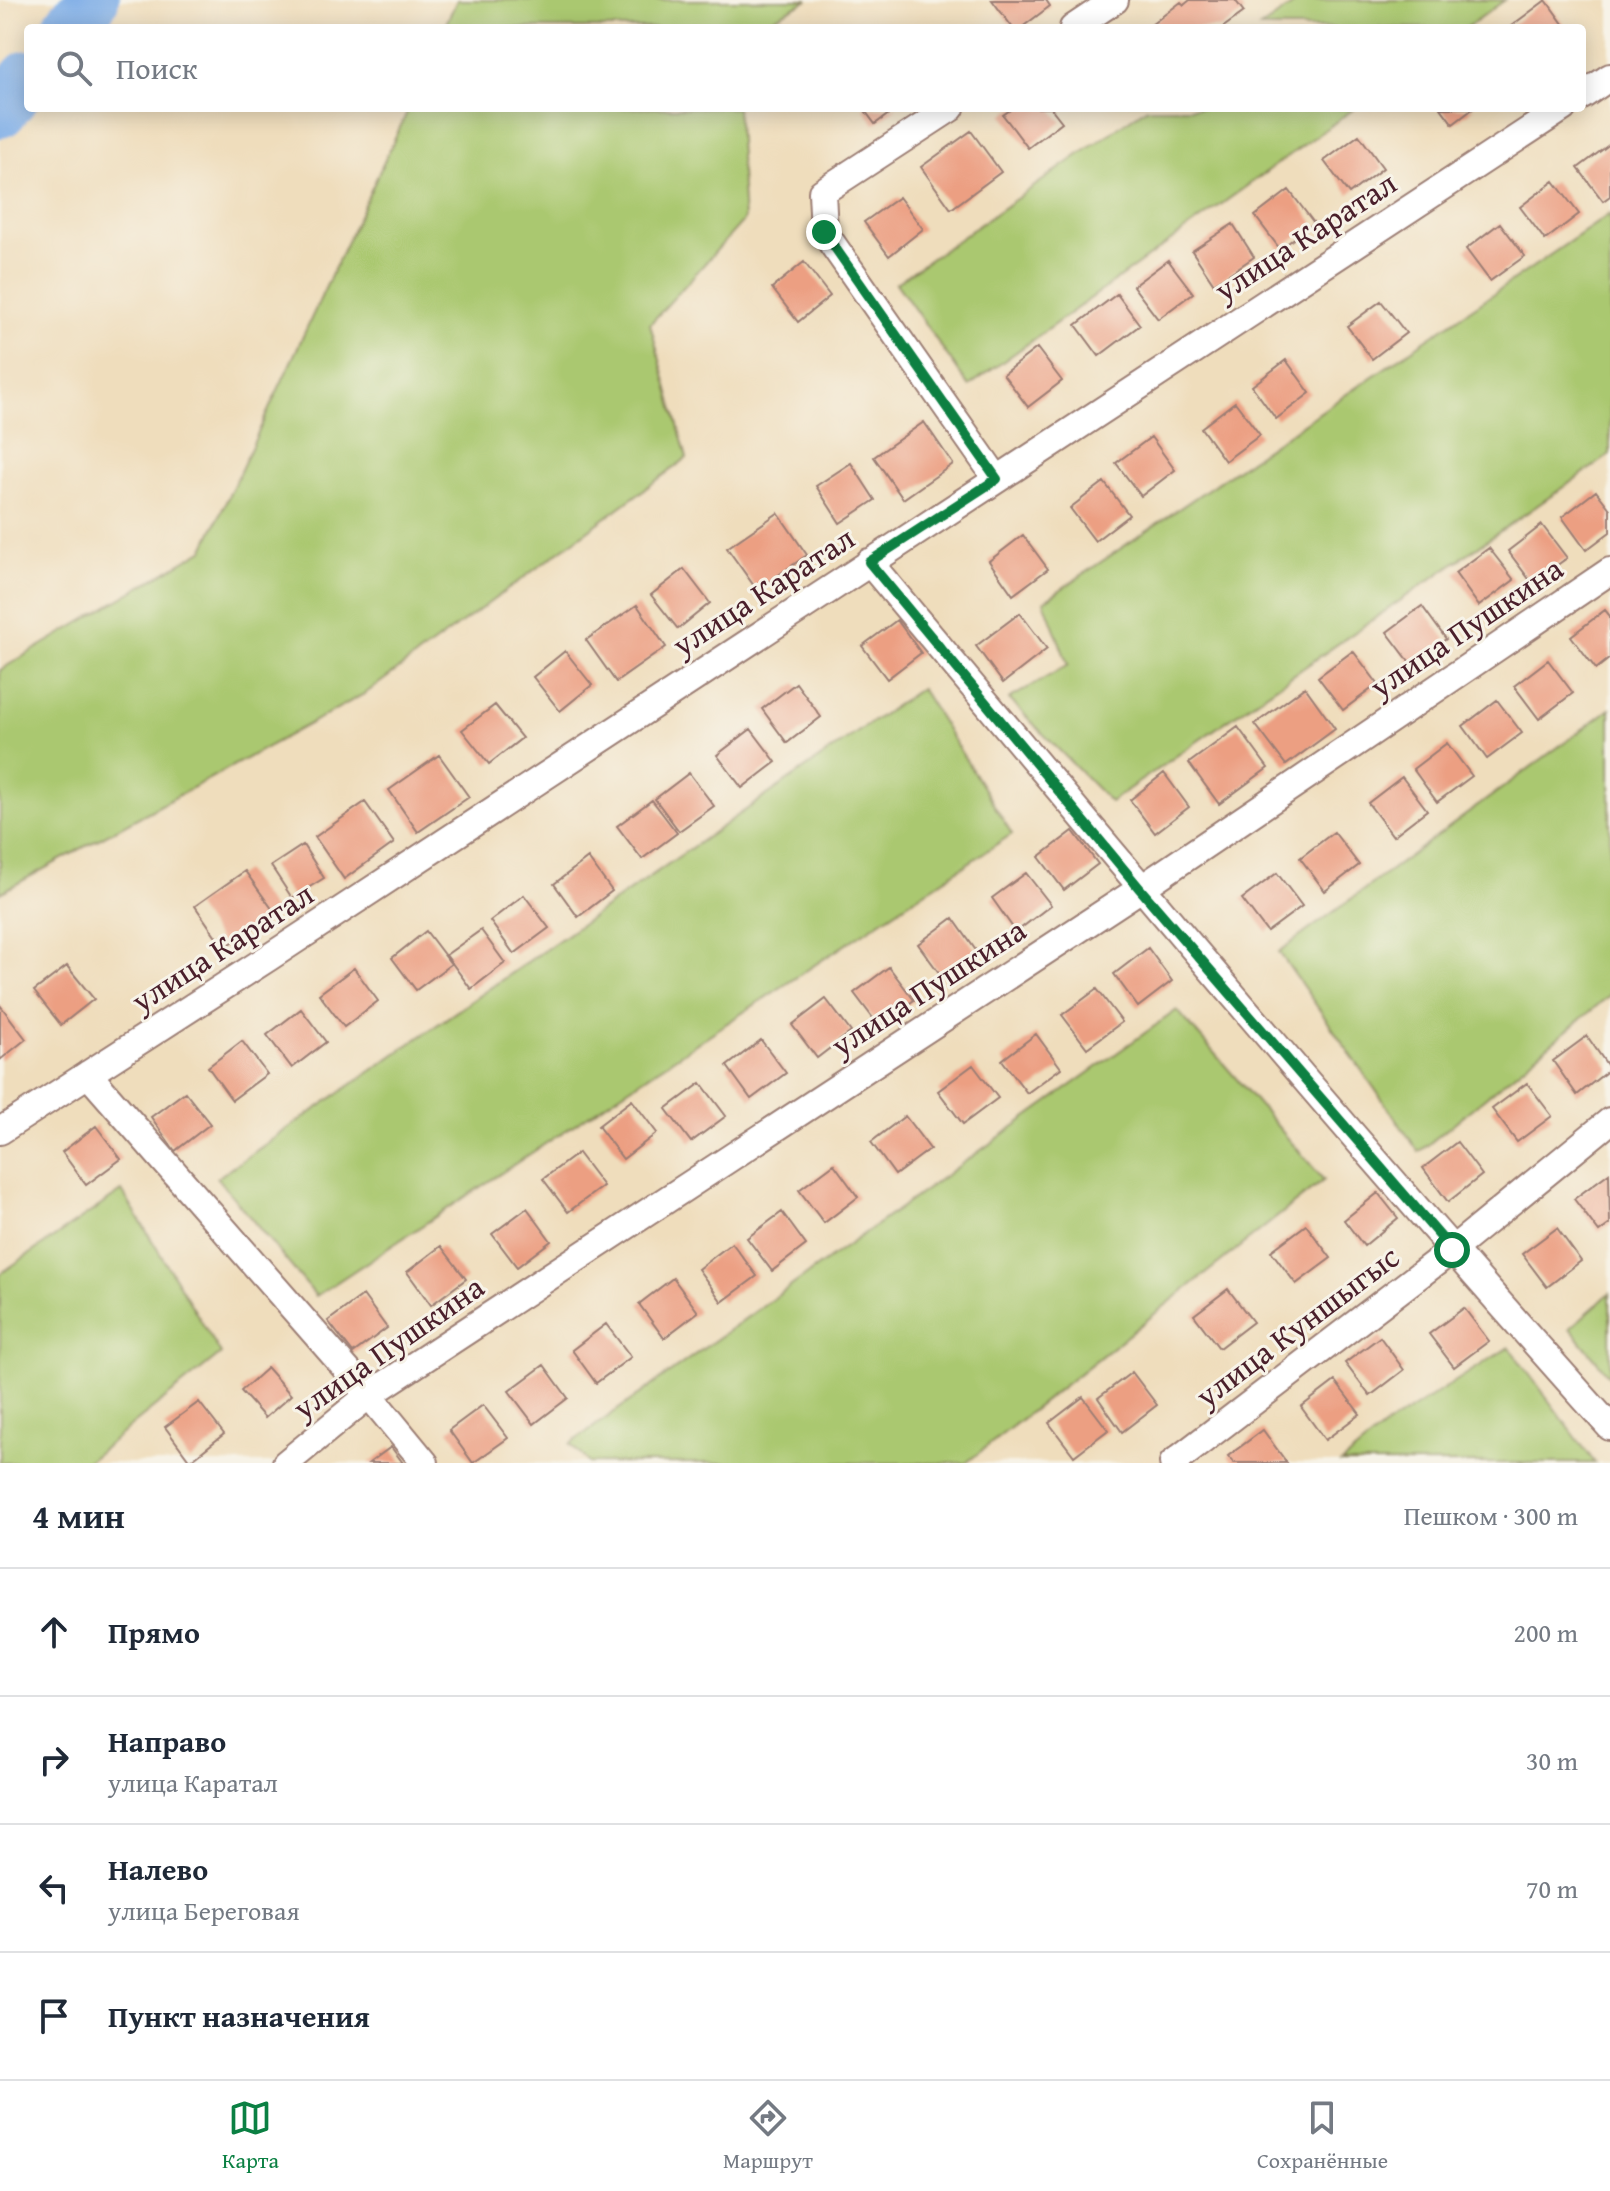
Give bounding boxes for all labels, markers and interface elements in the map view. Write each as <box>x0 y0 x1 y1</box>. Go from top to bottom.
search box <box>24 24 1586 112</box>
icon: search <box>52 46 96 90</box>
text: Поиск <box>116 46 198 90</box>
street label: улица Каратал <box>1204 159 1405 313</box>
route end <box>806 214 842 250</box>
street label: улица Каратал <box>662 514 863 668</box>
street label: улица Пушкина <box>1359 544 1573 710</box>
street label: улица Каратал <box>121 870 322 1024</box>
street label: улица Пушкина <box>820 906 1035 1068</box>
route start <box>1434 1232 1470 1268</box>
street label: улица Куншыгыс <box>1184 1234 1409 1419</box>
street label: улица Пушкина <box>282 1263 494 1431</box>
text: 4 мин <box>32 1491 125 1540</box>
text: Пешком · 300 m <box>1404 1496 1578 1535</box>
icon: ahead <box>32 1610 76 1654</box>
text: Прямо <box>108 1610 200 1654</box>
text: 200 m <box>1513 1613 1578 1652</box>
text: Направо <box>108 1719 226 1763</box>
icon: right <box>32 1738 76 1782</box>
text: 30 m <box>1526 1741 1578 1780</box>
text: улица Каратал <box>108 1763 278 1802</box>
text: Налево <box>108 1847 208 1891</box>
icon: left <box>32 1866 76 1910</box>
text: 70 m <box>1526 1869 1578 1908</box>
text: улица Береговая <box>108 1891 300 1930</box>
icon: arrive <box>32 1994 76 2038</box>
text: Пункт назначения <box>108 1994 370 2038</box>
tab: Карта <box>222 2096 279 2176</box>
tab: Маршрут <box>723 2096 813 2176</box>
tab: Сохранённые <box>1257 2096 1388 2176</box>

